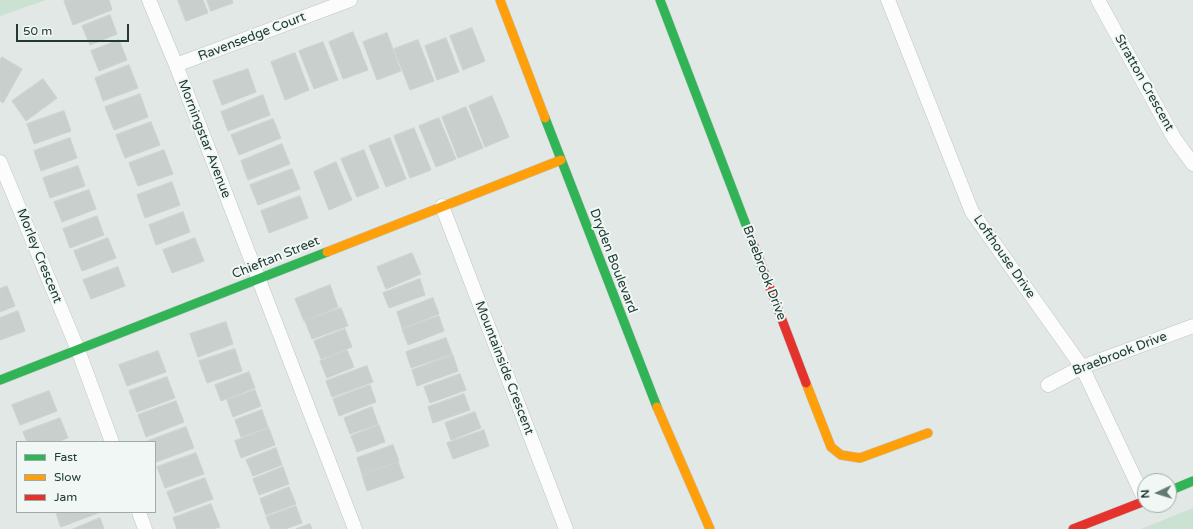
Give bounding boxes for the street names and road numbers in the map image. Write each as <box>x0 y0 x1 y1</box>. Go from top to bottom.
street label: Ravensedge Court <box>196 9 308 65</box>
street label: Stratton Crescent <box>1111 32 1177 134</box>
street label: Morningstar Avenue <box>174 77 234 201</box>
street label: Dryden Boulevard <box>586 206 640 316</box>
street label: Morley Crescent <box>13 207 65 305</box>
street label: Lofthouse Drive <box>970 212 1038 302</box>
street label: Braebrook Drive <box>739 224 789 322</box>
street label: Chieftan Street <box>230 233 322 283</box>
street label: Mountainside Crescent <box>471 299 537 437</box>
street label: Braebrook Drive <box>1071 329 1169 379</box>

